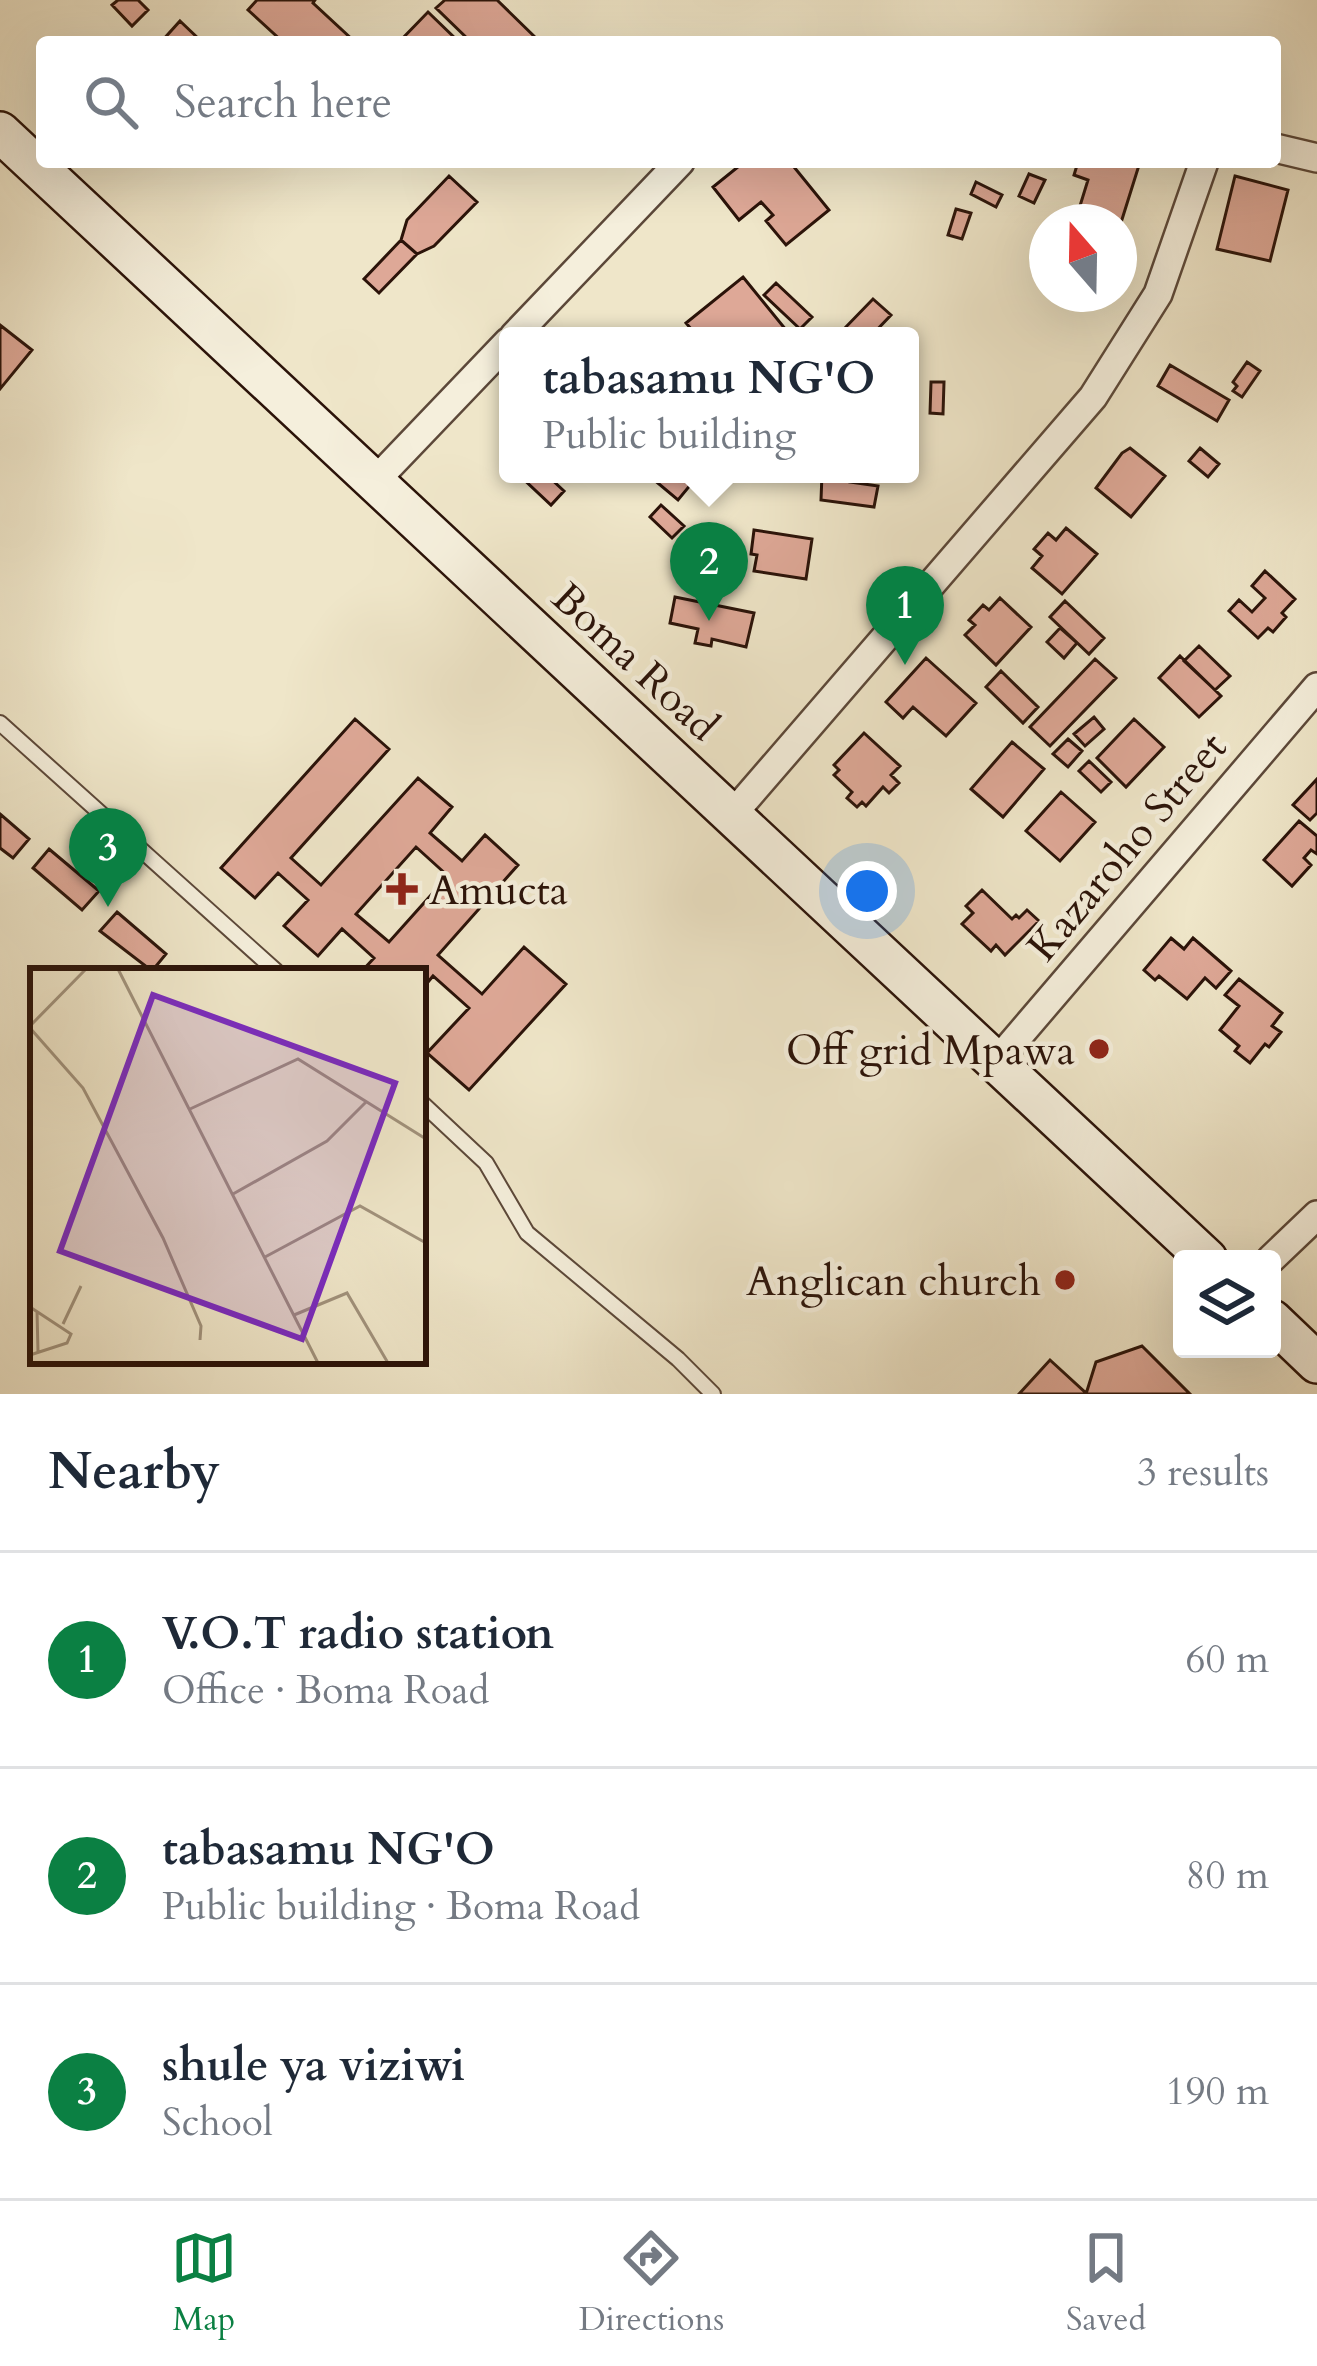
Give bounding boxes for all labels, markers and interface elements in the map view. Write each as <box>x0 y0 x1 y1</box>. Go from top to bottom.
search box <box>36 36 1281 168</box>
icon: search <box>78 69 144 135</box>
text: Search here <box>174 72 392 133</box>
north arrow <box>1029 204 1137 312</box>
popup <box>499 327 919 483</box>
text: tabasamu NG'O <box>543 348 875 409</box>
text: Public building <box>543 409 796 462</box>
pin: 2 <box>670 522 748 621</box>
pin: 1 <box>866 566 944 665</box>
street label: Boma Road <box>539 570 731 754</box>
street label: Kazaroho Street <box>1015 720 1240 973</box>
pin: 3 <box>69 808 147 907</box>
your location <box>837 861 897 921</box>
place label: Amucta <box>429 862 568 919</box>
marker: Amucta <box>386 873 418 905</box>
inset map <box>30 968 426 1364</box>
place label: Off grid Mpawa <box>786 1022 1075 1079</box>
marker: Off grid Mpawa <box>1086 1036 1112 1062</box>
map controls <box>1173 1250 1281 1358</box>
button: layers <box>1173 1250 1281 1358</box>
place label: Anglican church <box>746 1253 1041 1310</box>
marker: Anglican church <box>1052 1267 1078 1293</box>
text: Nearby <box>48 1437 220 1507</box>
text: 3 results <box>1137 1446 1269 1499</box>
text: V.O.T radio station <box>162 1603 554 1664</box>
text: 1 <box>77 1633 97 1686</box>
text: 60 m <box>1186 1633 1269 1686</box>
text: Office · Boma Road <box>162 1664 489 1717</box>
text: tabasamu NG'O <box>162 1819 495 1880</box>
text: 2 <box>77 1849 97 1902</box>
text: 80 m <box>1186 1849 1269 1902</box>
text: Public building · Boma Road <box>162 1880 640 1933</box>
text: shule ya viziwi <box>162 2035 465 2096</box>
text: 3 <box>77 2065 97 2118</box>
text: 190 m <box>1166 2065 1269 2118</box>
text: School <box>162 2096 273 2149</box>
tab: Map <box>171 2225 237 2342</box>
tab: Directions <box>579 2225 724 2342</box>
tab: Saved <box>1066 2225 1146 2342</box>

